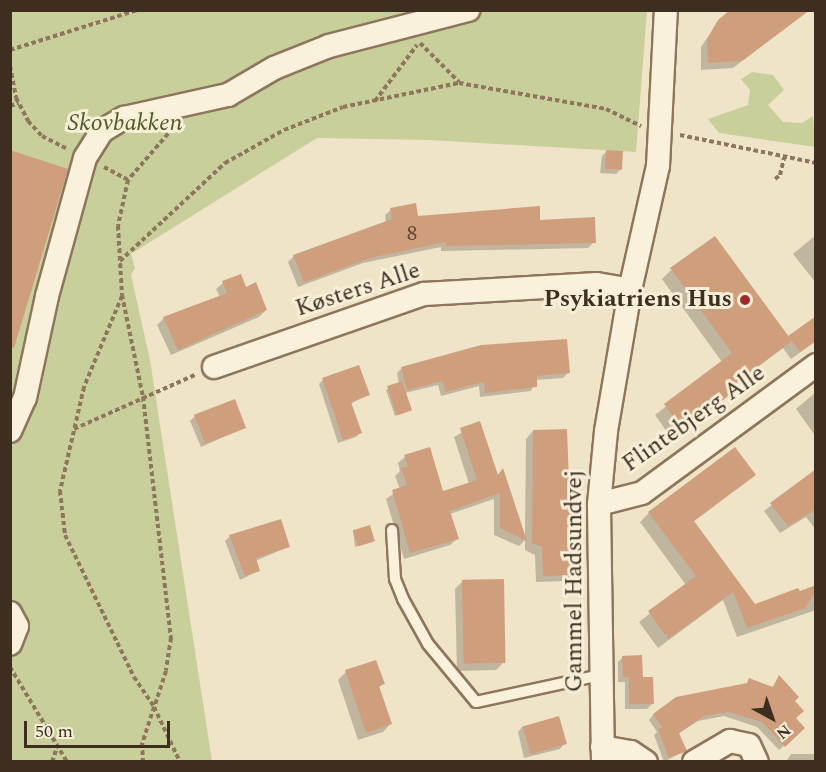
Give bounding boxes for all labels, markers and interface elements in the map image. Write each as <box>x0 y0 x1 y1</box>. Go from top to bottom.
park label: Skovbakken <box>68 110 182 138</box>
house number: 8 <box>407 221 417 247</box>
street label: Køsters Alle <box>292 256 424 324</box>
place label: Psykiatriens Hus <box>544 286 732 314</box>
marker: Psykiatriens Hus <box>736 291 754 309</box>
street label: Flintebjerg Alle <box>617 359 771 479</box>
street label: Gammel Hadsundvej <box>561 470 589 692</box>
north arrow <box>742 688 802 748</box>
scale bar <box>27 709 172 747</box>
text: 50 m <box>35 718 73 745</box>
text: N <box>771 718 796 745</box>

